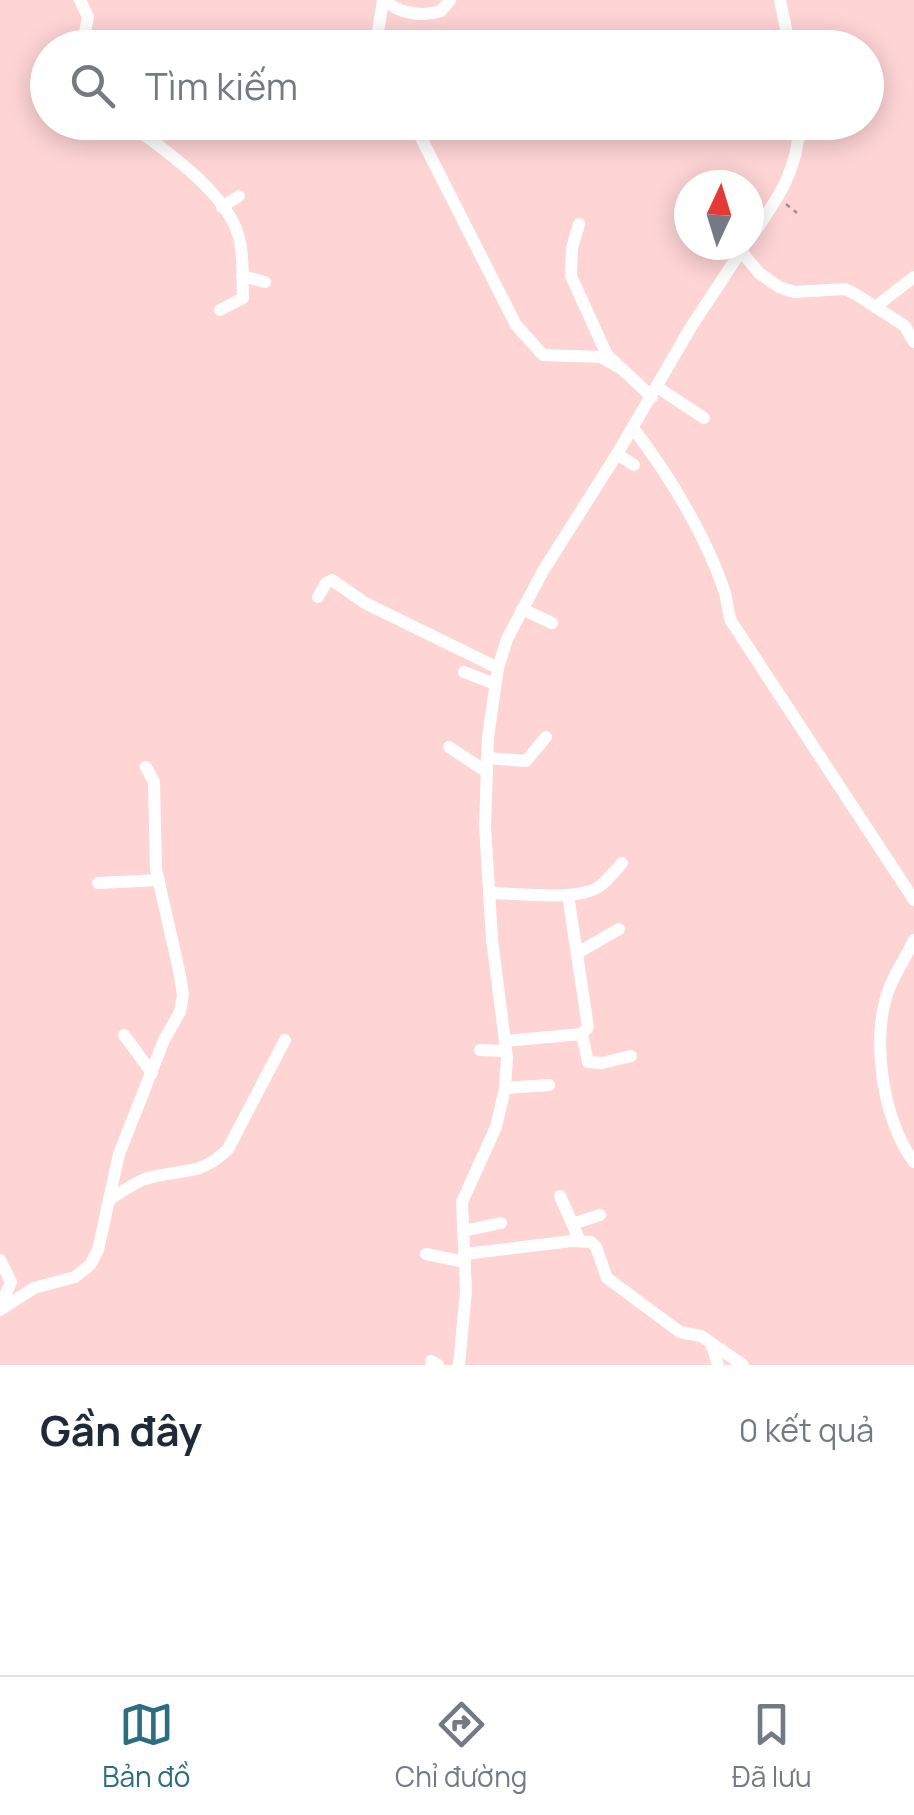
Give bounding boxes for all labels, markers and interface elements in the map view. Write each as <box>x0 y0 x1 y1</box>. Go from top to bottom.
search box <box>30 30 884 140</box>
icon: search <box>65 58 120 113</box>
text: Tìm kiếm <box>145 59 298 111</box>
north arrow <box>674 170 764 260</box>
text: Gần đây <box>40 1401 202 1459</box>
text: 0 kết quả <box>739 1408 874 1452</box>
tab: Bản đồ <box>102 1697 190 1795</box>
tab: Chỉ đường <box>395 1697 527 1795</box>
tab: Đã lưu <box>732 1697 812 1795</box>

